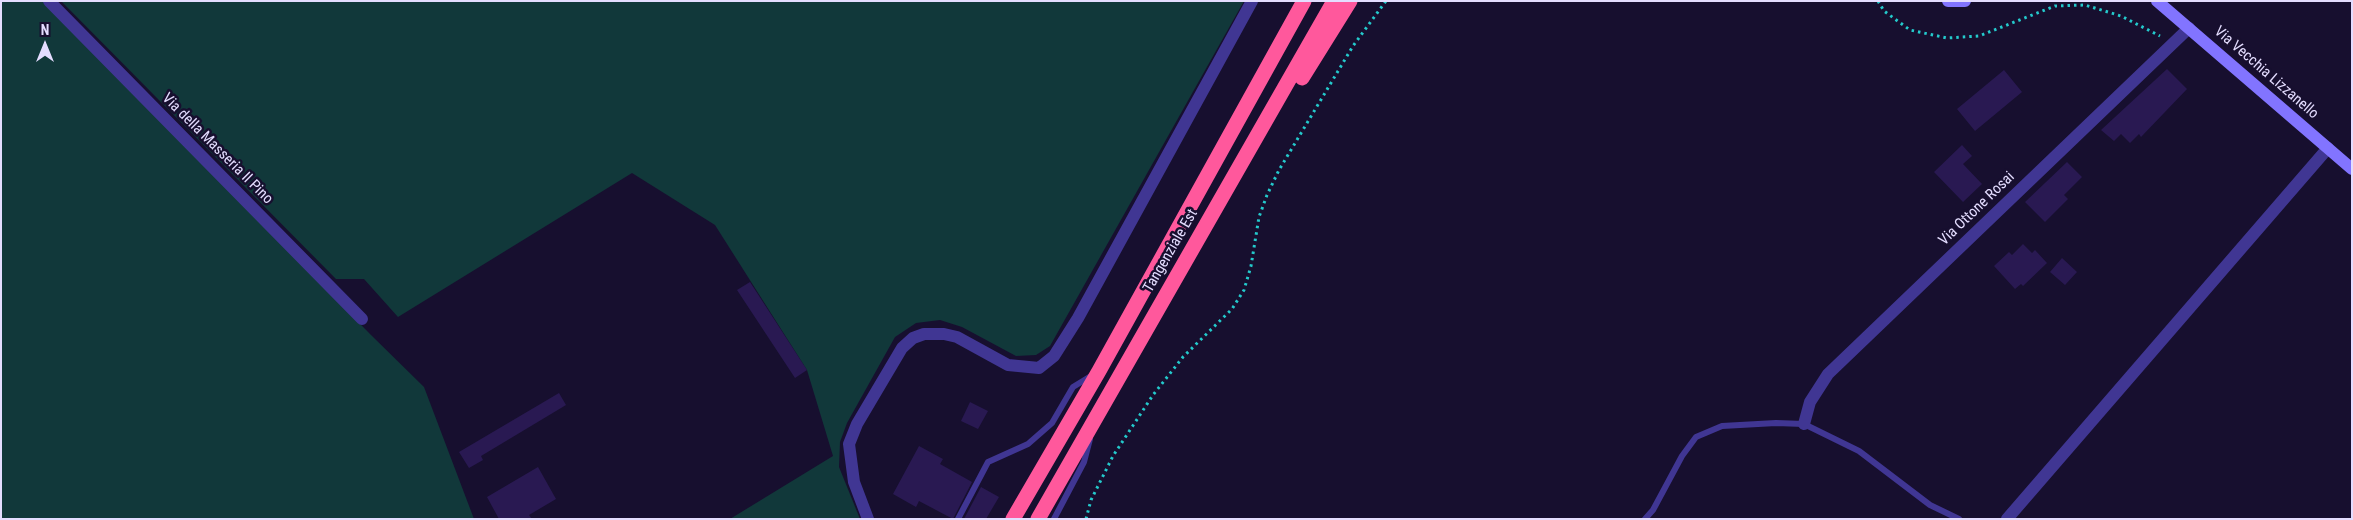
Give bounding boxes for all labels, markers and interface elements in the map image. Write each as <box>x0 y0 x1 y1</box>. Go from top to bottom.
north arrow <box>20 20 70 70</box>
text: N <box>41 22 49 38</box>
street label: Via Vecchia Lizzanello <box>2210 23 2322 123</box>
street label: Via della Masseria Il Pino <box>158 90 276 208</box>
street label: Via Ottone Rosai <box>1935 168 2019 250</box>
street label: Tangenziale Est <box>1140 206 1202 296</box>

